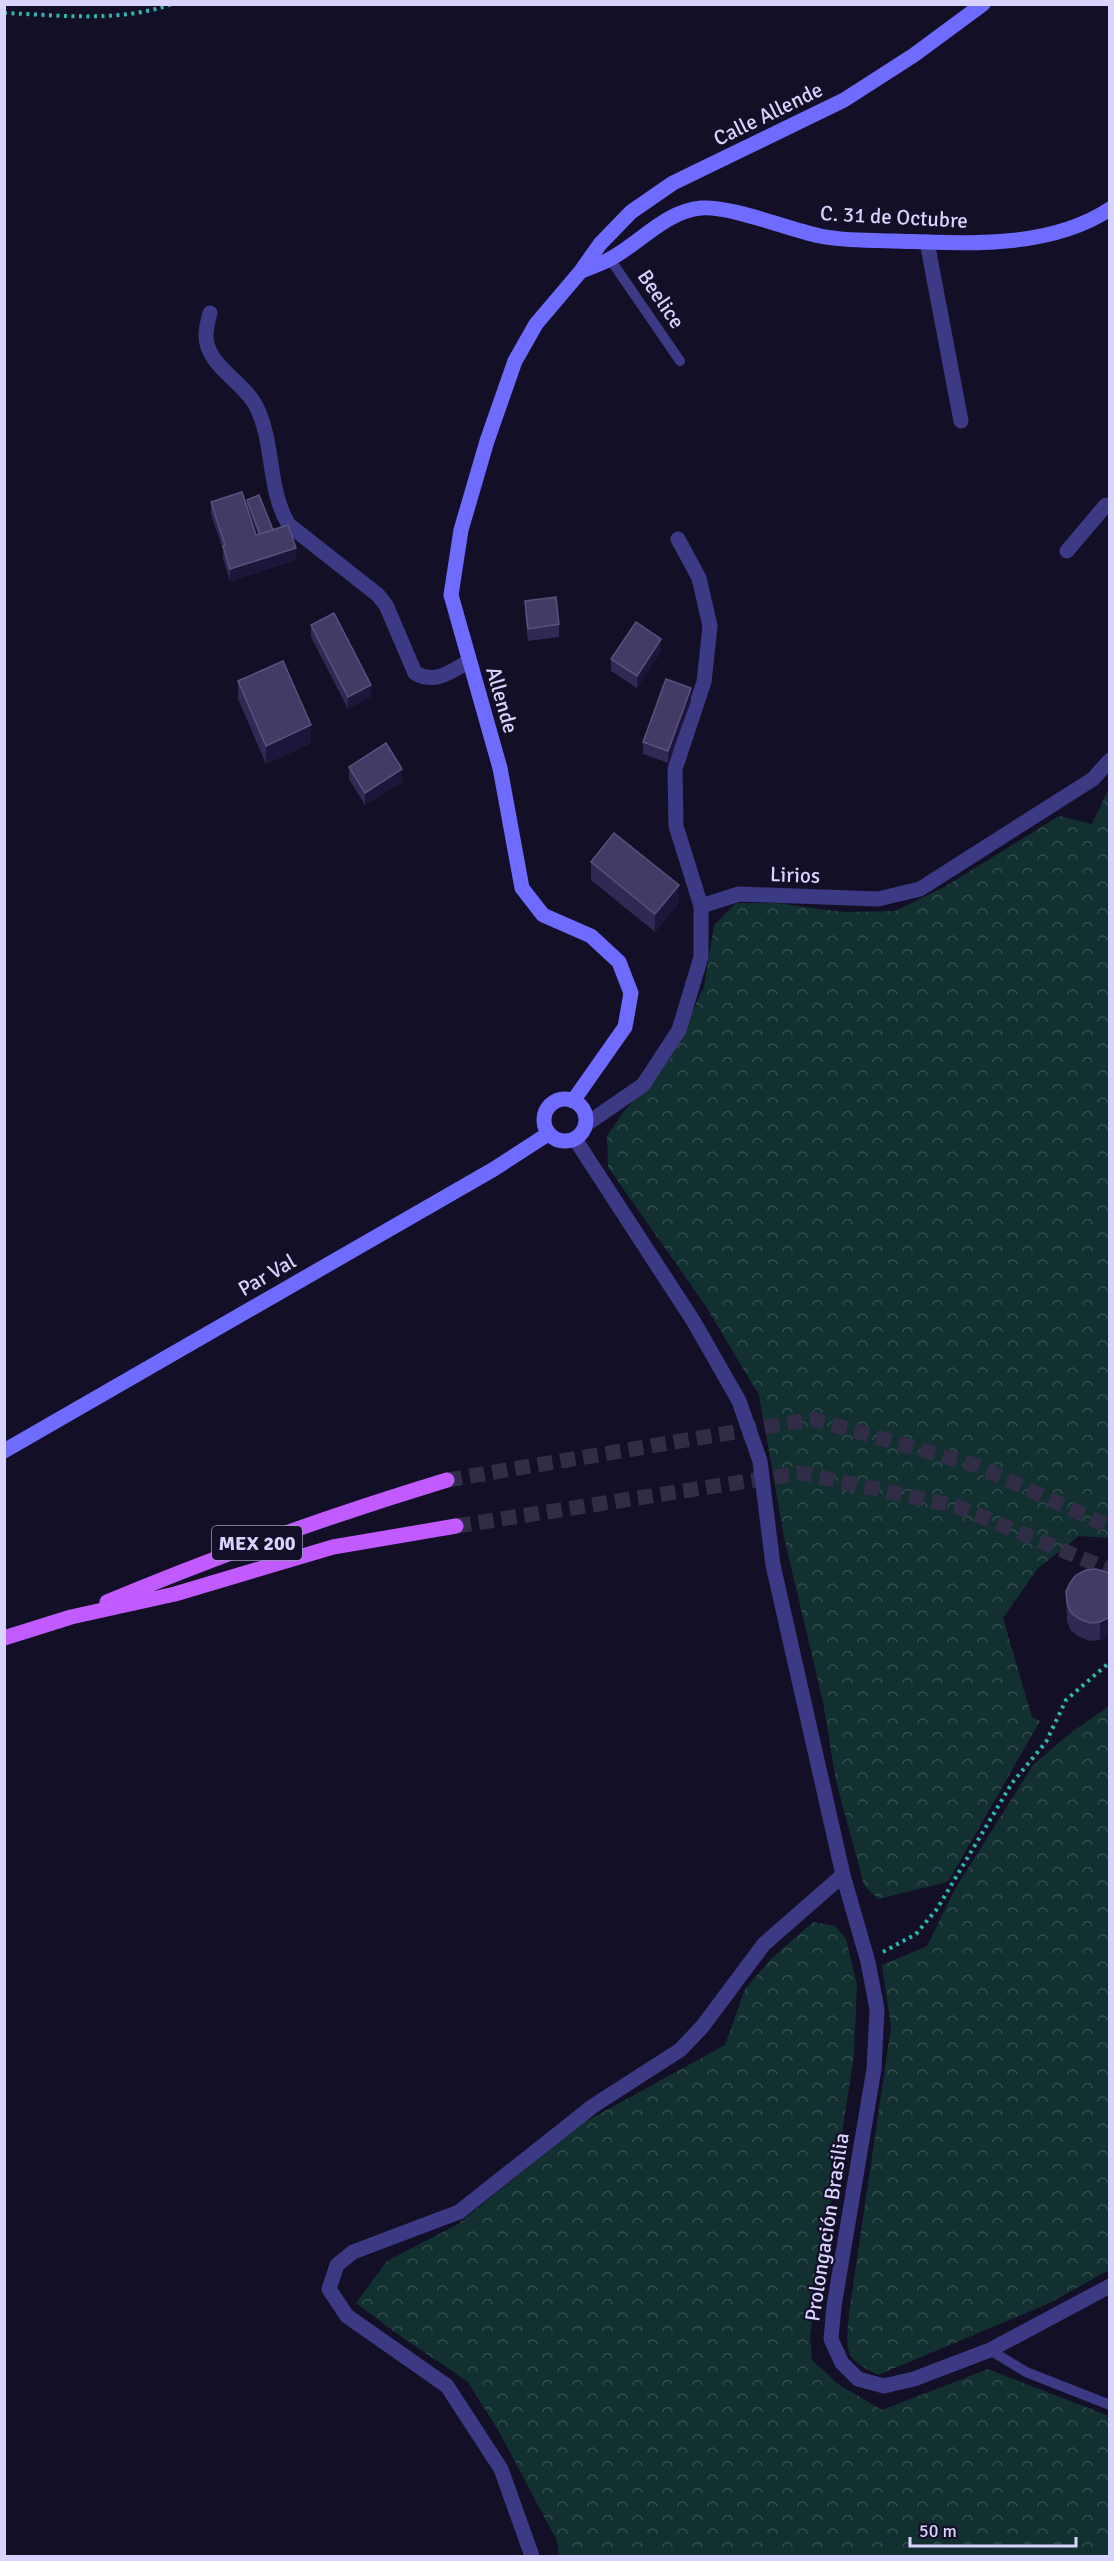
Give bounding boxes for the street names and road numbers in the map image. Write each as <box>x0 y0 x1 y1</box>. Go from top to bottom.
street label: Calle Allende <box>709 76 827 152</box>
street label: C. 31 de Octubre <box>819 200 969 234</box>
street label: Beelice <box>632 264 690 334</box>
street label: Allende <box>480 664 524 736</box>
street label: Lirios <box>769 861 821 889</box>
street label: Par Val <box>233 1248 301 1302</box>
road number: MEX 200 <box>212 1526 302 1560</box>
street label: Prolongación Brasilia <box>799 2131 855 2323</box>

